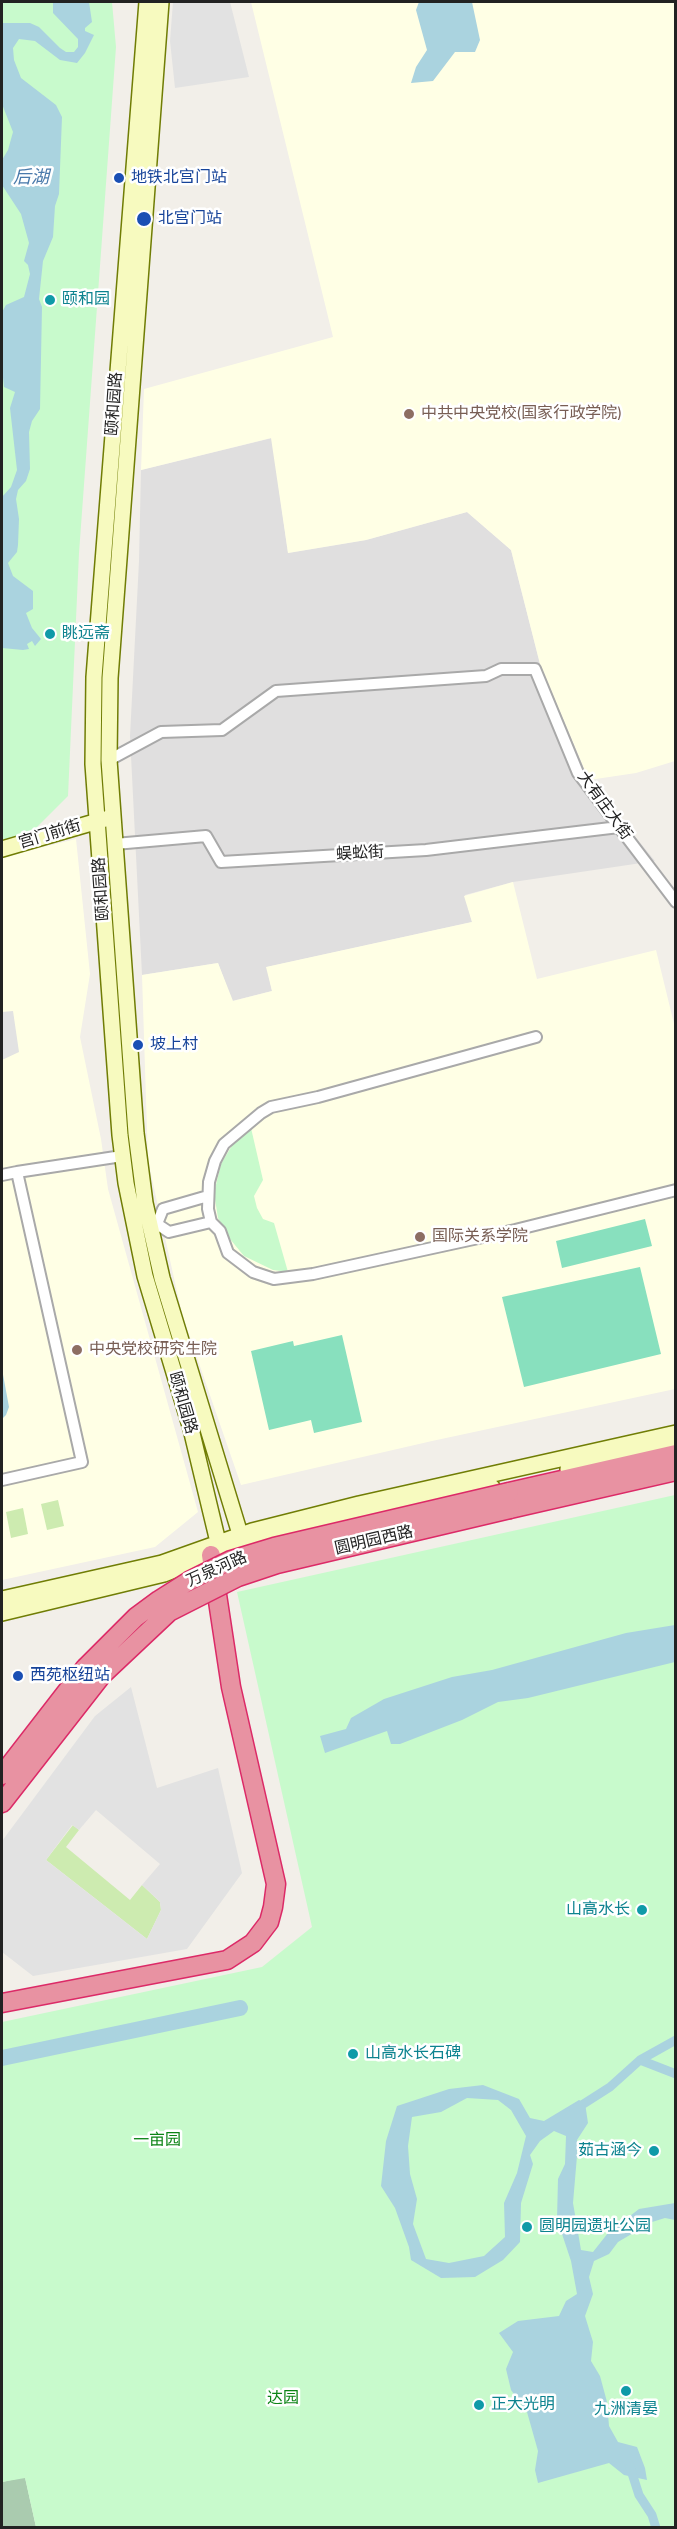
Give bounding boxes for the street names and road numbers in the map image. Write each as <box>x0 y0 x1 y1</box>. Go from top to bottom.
street label: 颐和园路 <box>103 371 127 437</box>
street label: 大有庄大街 <box>573 768 635 844</box>
street label: 宫门前街 <box>17 816 83 854</box>
street label: 蜈蚣街 <box>336 843 384 865</box>
street label: 颐和园路 <box>90 856 114 922</box>
street label: 颐和园路 <box>164 1370 200 1436</box>
street label: 圆明园西路 <box>333 1523 415 1559</box>
street label: 万泉河路 <box>184 1548 250 1592</box>

